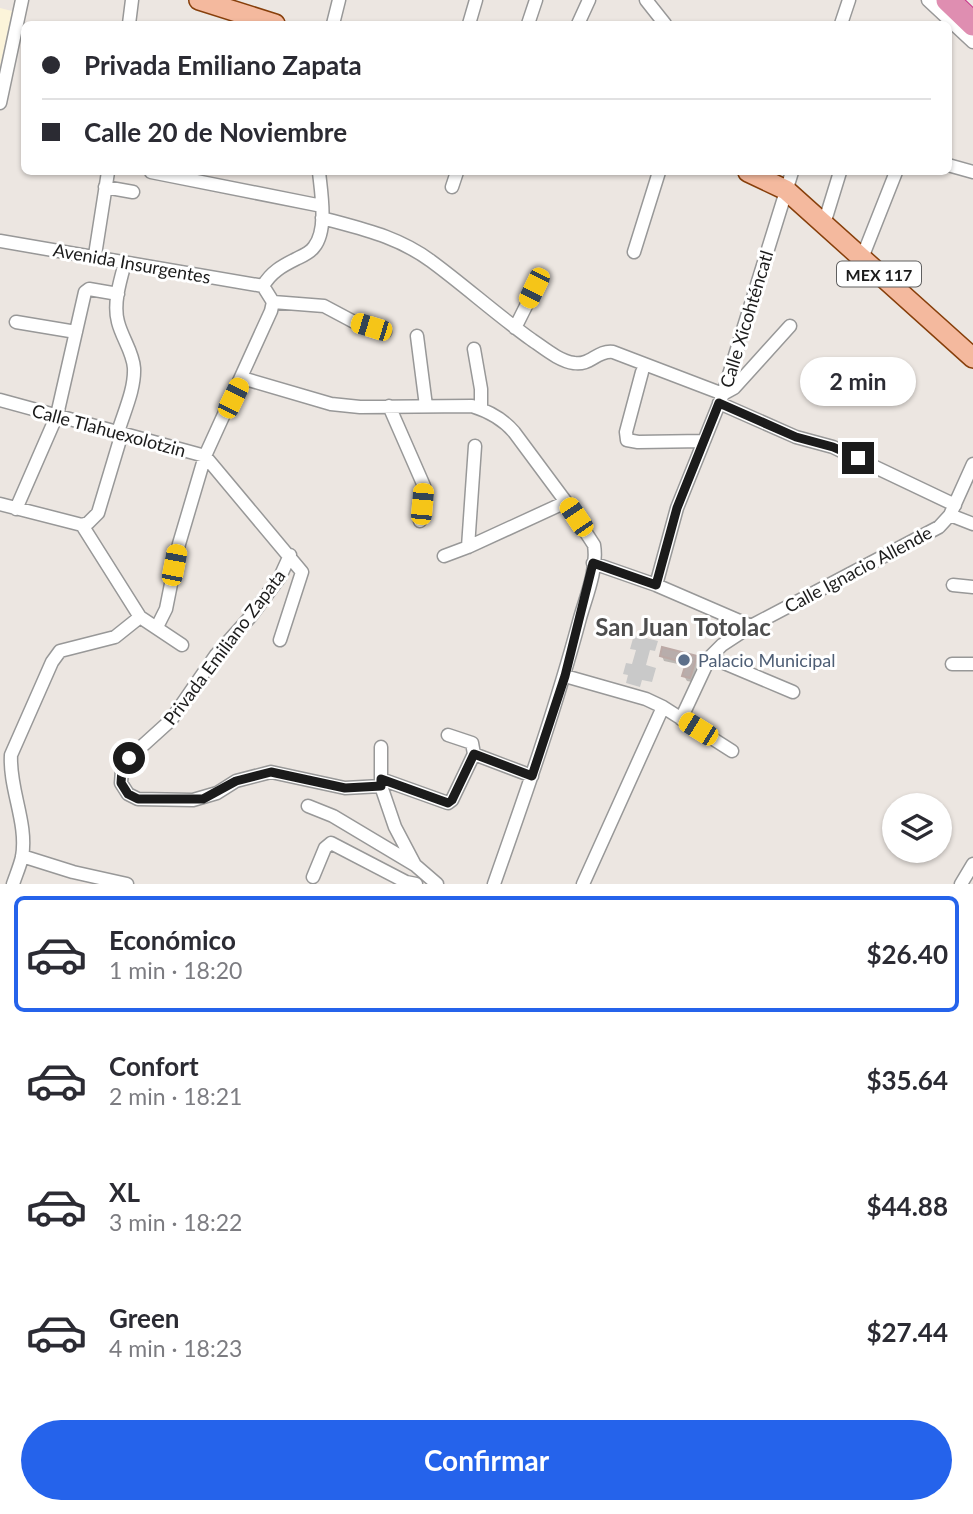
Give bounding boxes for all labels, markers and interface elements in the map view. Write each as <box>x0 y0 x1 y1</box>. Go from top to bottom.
text: Privada Emiliano Zapata <box>84 49 362 81</box>
text: Calle 20 de Noviembre <box>84 116 347 148</box>
street label: Avenida Insurgentes <box>52 238 213 288</box>
street label: Calle Xicohténcatl <box>715 248 777 390</box>
road number: MEX 117 <box>837 262 921 286</box>
car <box>516 265 553 311</box>
car <box>348 311 395 343</box>
callout: 2 min <box>800 356 916 406</box>
text: 2 min <box>829 367 887 395</box>
car <box>215 375 252 421</box>
street label: Calle Tlahuexolotzin <box>30 399 188 461</box>
route end <box>842 442 874 474</box>
car <box>410 482 435 526</box>
car <box>556 494 597 540</box>
street label: Calle Ignacio Allende <box>781 521 935 617</box>
car <box>160 542 189 588</box>
street label: Privada Emiliano Zapata <box>158 565 290 729</box>
district label: San Juan Totolac <box>595 612 771 641</box>
place label: Palacio Municipal <box>698 649 836 671</box>
marker: Palacio Municipal <box>676 652 692 668</box>
car <box>675 709 722 749</box>
route start <box>113 742 145 774</box>
map controls <box>882 793 952 863</box>
button: layers <box>882 793 952 863</box>
icon: car <box>25 923 88 986</box>
text: Económico <box>109 924 236 956</box>
text: $26.40 <box>866 938 948 970</box>
text: 1 min · 18:20 <box>109 956 242 984</box>
icon: car <box>25 1049 88 1112</box>
text: Confort <box>109 1050 199 1082</box>
text: $35.64 <box>866 1064 948 1096</box>
text: 2 min · 18:21 <box>109 1082 242 1110</box>
icon: car <box>25 1175 88 1238</box>
text: XL <box>109 1176 140 1208</box>
text: $44.88 <box>866 1190 948 1222</box>
text: 3 min · 18:22 <box>109 1208 242 1236</box>
icon: car <box>25 1301 88 1364</box>
text: Green <box>109 1302 179 1334</box>
text: $27.44 <box>866 1316 948 1348</box>
text: 4 min · 18:23 <box>109 1334 242 1362</box>
button: Confirmar <box>21 1420 952 1500</box>

